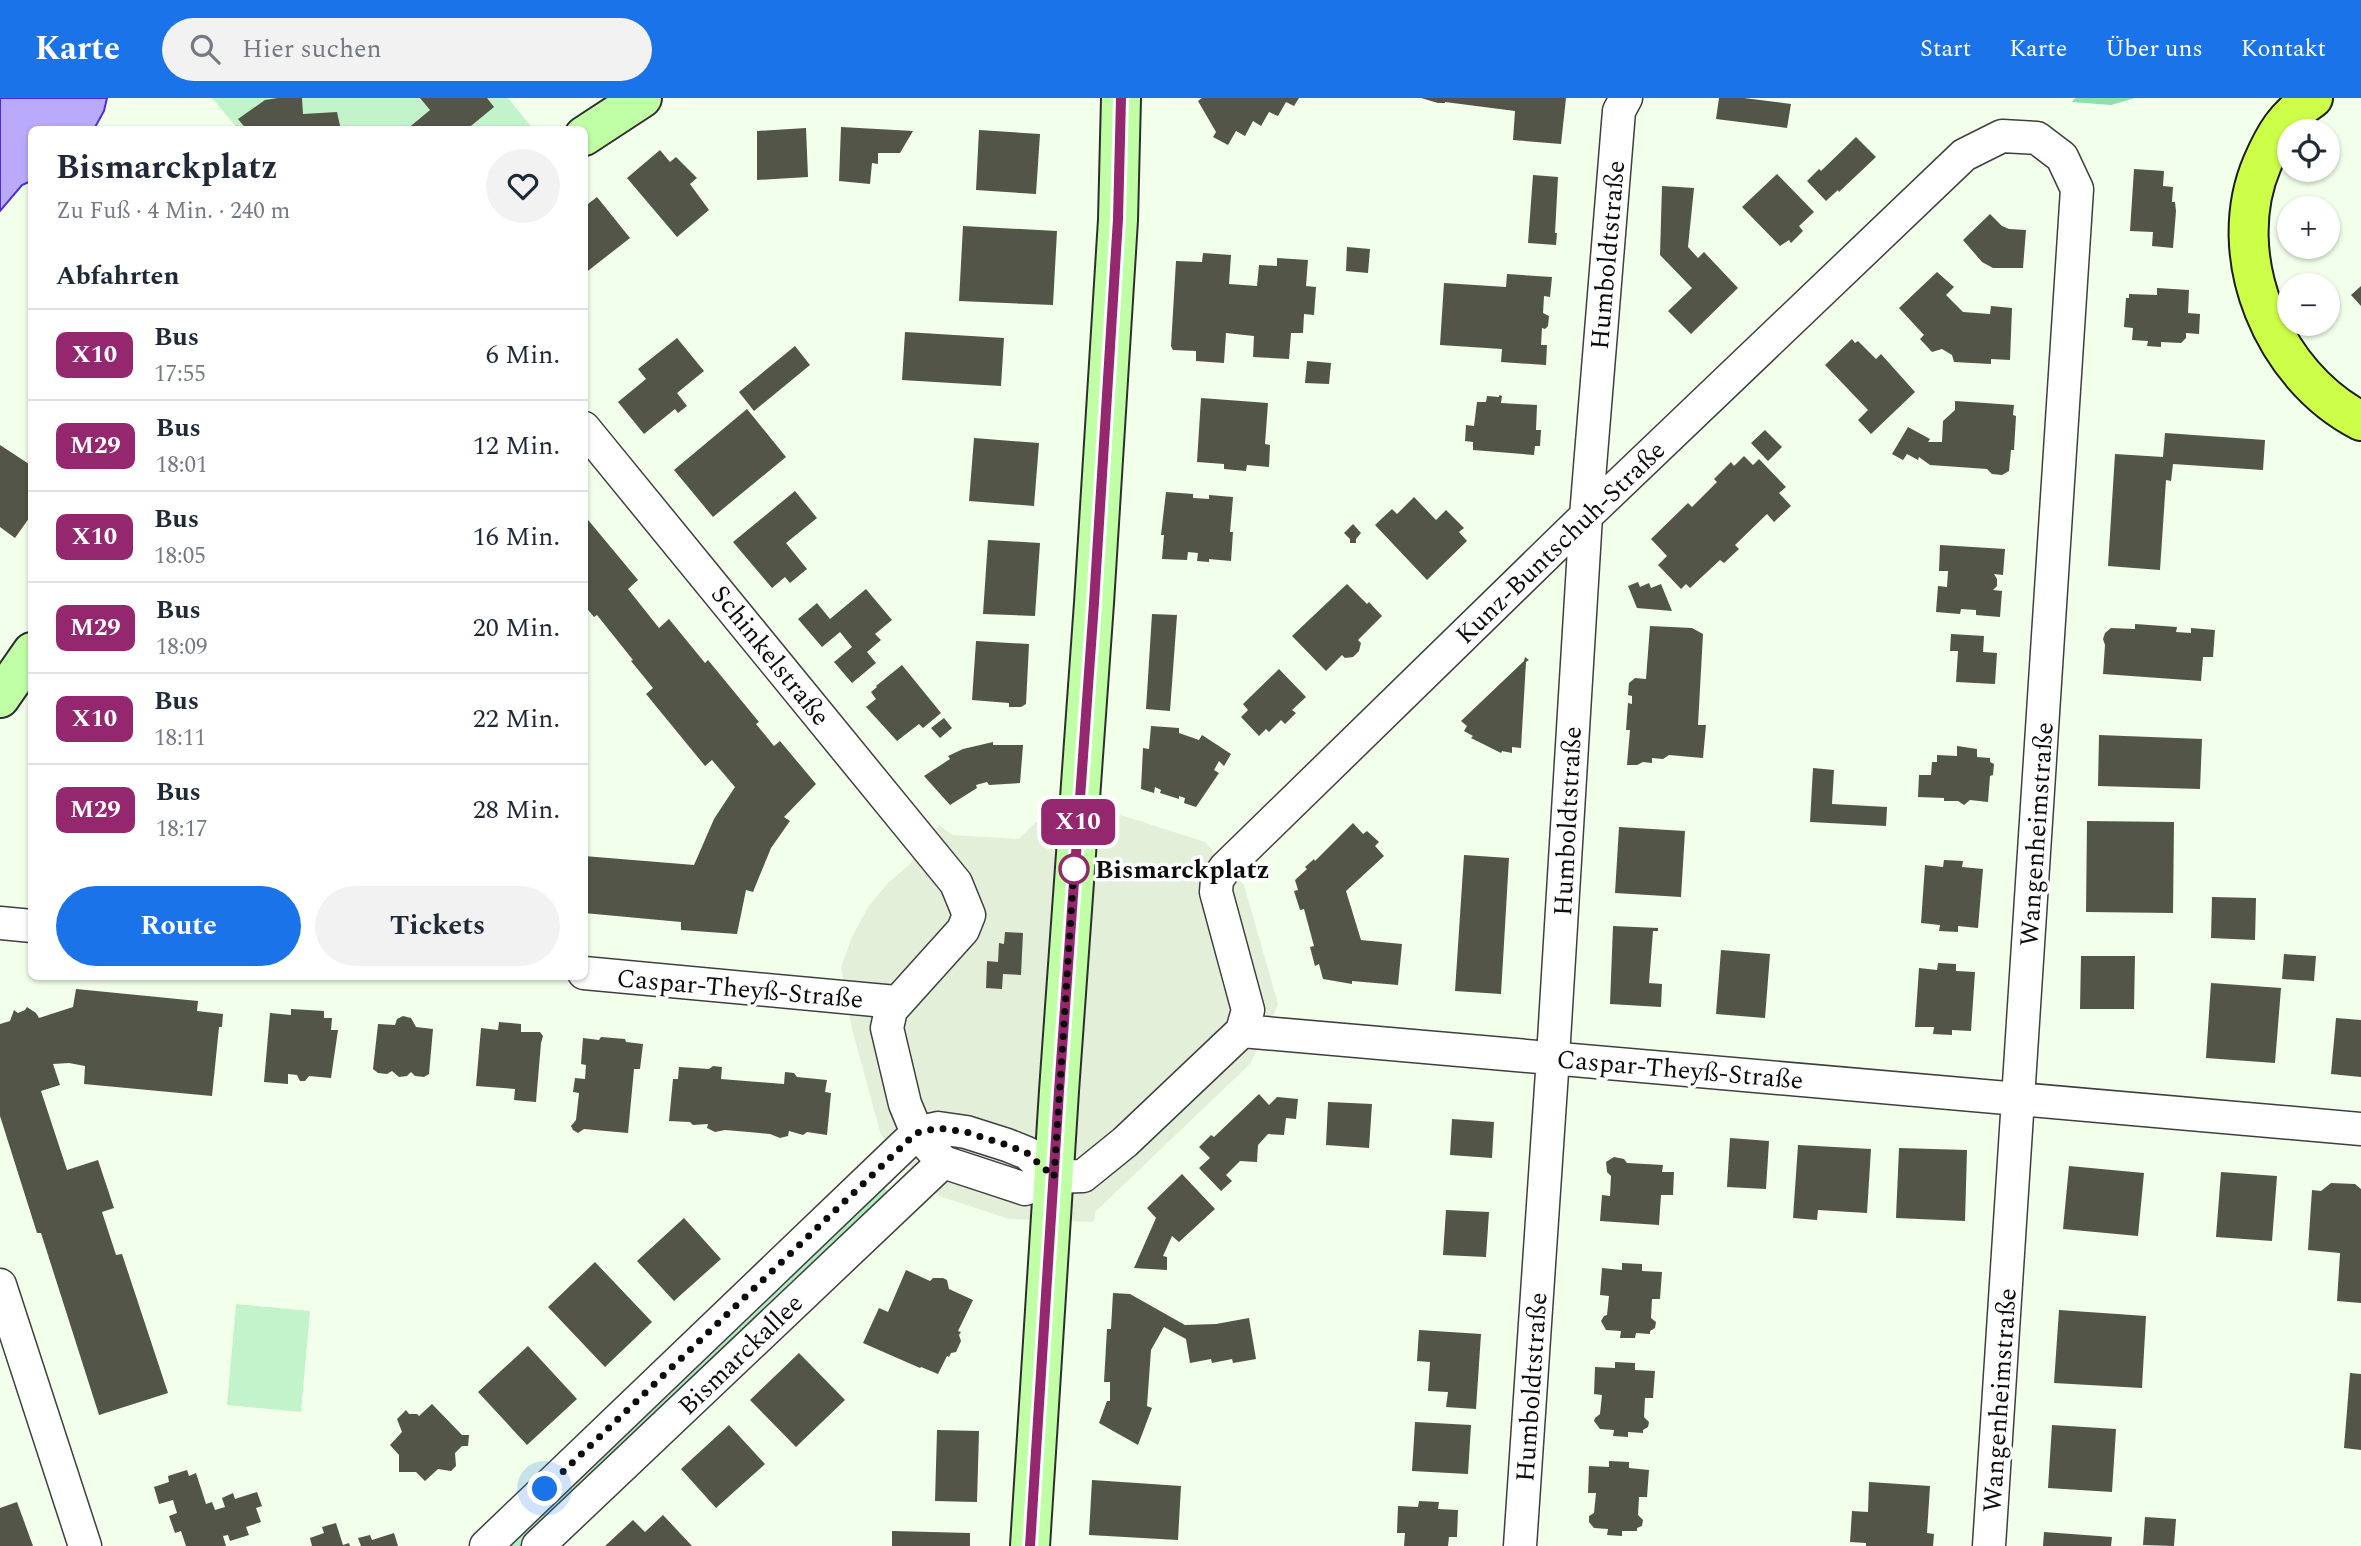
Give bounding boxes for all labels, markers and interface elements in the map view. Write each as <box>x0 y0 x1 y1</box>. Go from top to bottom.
search box <box>162 18 652 81</box>
text: Karte <box>35 24 120 74</box>
text: Hier suchen <box>242 29 382 69</box>
icon: search <box>186 30 224 68</box>
text: Start <box>1920 31 1971 67</box>
text: Karte <box>2009 31 2067 67</box>
text: Über uns <box>2105 31 2203 67</box>
text: Kontakt <box>2241 31 2326 67</box>
map controls <box>2277 119 2340 336</box>
button: locate <box>2277 119 2340 182</box>
text: Bismarckplatz <box>56 143 278 193</box>
button: heart <box>486 149 560 223</box>
street label: Humboldtstraße <box>1580 159 1636 351</box>
text: Zu Fuß · 4 Min. · 240 m <box>56 194 290 229</box>
button: + <box>2277 196 2340 259</box>
text: Abfahrten <box>56 256 180 296</box>
button: − <box>2277 273 2340 336</box>
text: Bus <box>154 317 199 357</box>
text: 6 Min. <box>486 335 560 375</box>
text: X10 <box>72 337 117 373</box>
text: 17:55 <box>154 357 206 392</box>
text: Bus <box>156 408 201 448</box>
text: 12 Min. <box>473 426 560 466</box>
text: M29 <box>70 428 121 464</box>
street label: Kunz-Buntschuh-Straße <box>1446 431 1675 654</box>
text: 18:01 <box>156 448 208 483</box>
text: Bus <box>154 499 199 539</box>
text: 16 Min. <box>473 517 560 557</box>
text: X10 <box>72 519 117 555</box>
text: 18:05 <box>154 539 206 574</box>
street label: Schinkelstraße <box>701 576 840 735</box>
text: Bus <box>156 590 201 630</box>
text: 20 Min. <box>473 608 560 648</box>
text: M29 <box>70 610 121 646</box>
text: 18:09 <box>156 630 208 665</box>
text: Bus <box>154 681 199 721</box>
text: 22 Min. <box>473 699 560 739</box>
text: X10 <box>72 701 117 737</box>
text: 18:11 <box>154 721 206 756</box>
street label: Wangenheimstraße <box>2009 721 2065 947</box>
street label: Humboldtstraße <box>1543 725 1593 917</box>
text: Bus <box>156 772 201 812</box>
text: 28 Min. <box>473 790 560 830</box>
text: M29 <box>70 792 121 828</box>
line badge: X10 <box>1038 799 1118 845</box>
text: X10 <box>1055 804 1101 840</box>
text: 18:17 <box>156 812 208 847</box>
place label: Bismarckplatz <box>1095 850 1270 890</box>
marker: Bismarckplatz <box>1059 854 1089 884</box>
button: Route <box>56 886 301 966</box>
button: Tickets <box>315 886 560 966</box>
street label: Caspar-Theyß-Straße <box>615 958 865 1020</box>
street label: Caspar-Theyß-Straße <box>1555 1039 1805 1101</box>
street label: Bismarckallee <box>669 1284 813 1425</box>
street label: Wangenheimstraße <box>1972 1287 2028 1513</box>
street label: Humboldtstraße <box>1505 1291 1559 1483</box>
your location <box>527 1471 562 1506</box>

